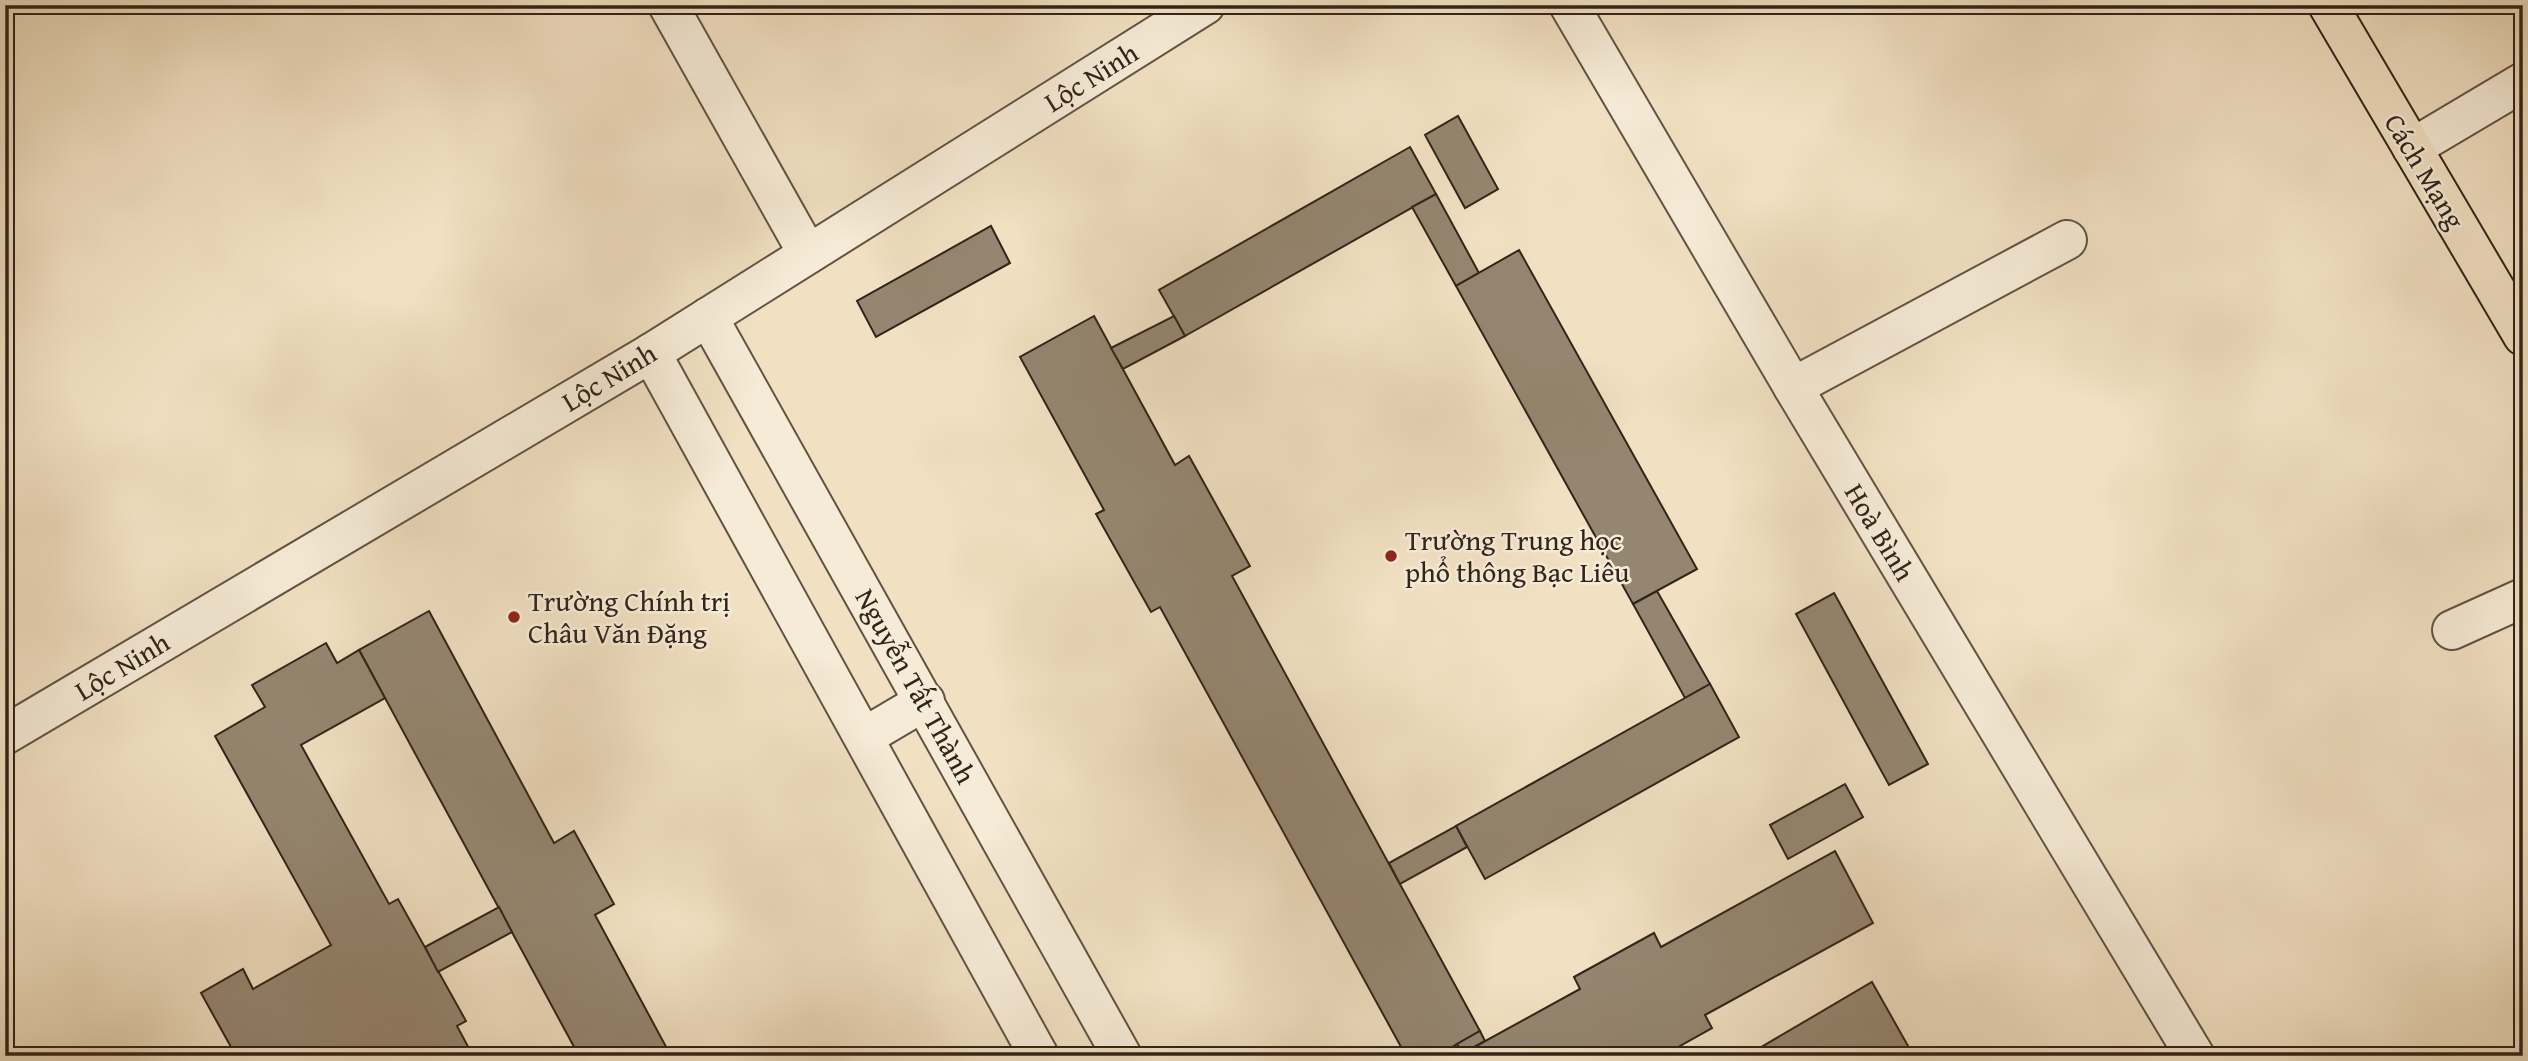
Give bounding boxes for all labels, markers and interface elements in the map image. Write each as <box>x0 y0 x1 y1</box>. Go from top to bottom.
street label: Lộc Ninh <box>1036 31 1146 122</box>
street label: Cách Mạng <box>2375 105 2476 236</box>
street label: Lộc Ninh <box>554 332 664 421</box>
street label: Hoà Bình <box>1835 475 1926 589</box>
place label: Trường Trung học phổ thông Bạc Liêu <box>1405 519 1629 592</box>
marker: Trường Trung học phổ thông Bạc Liêu <box>1383 548 1399 564</box>
place label: Trường Chính trị Châu Văn Đặng <box>528 580 730 653</box>
street label: Nguyễn Tất Thành <box>846 581 987 791</box>
marker: Trường Chính trị Châu Văn Đặng <box>506 609 522 625</box>
street label: Lộc Ninh <box>67 621 177 710</box>

